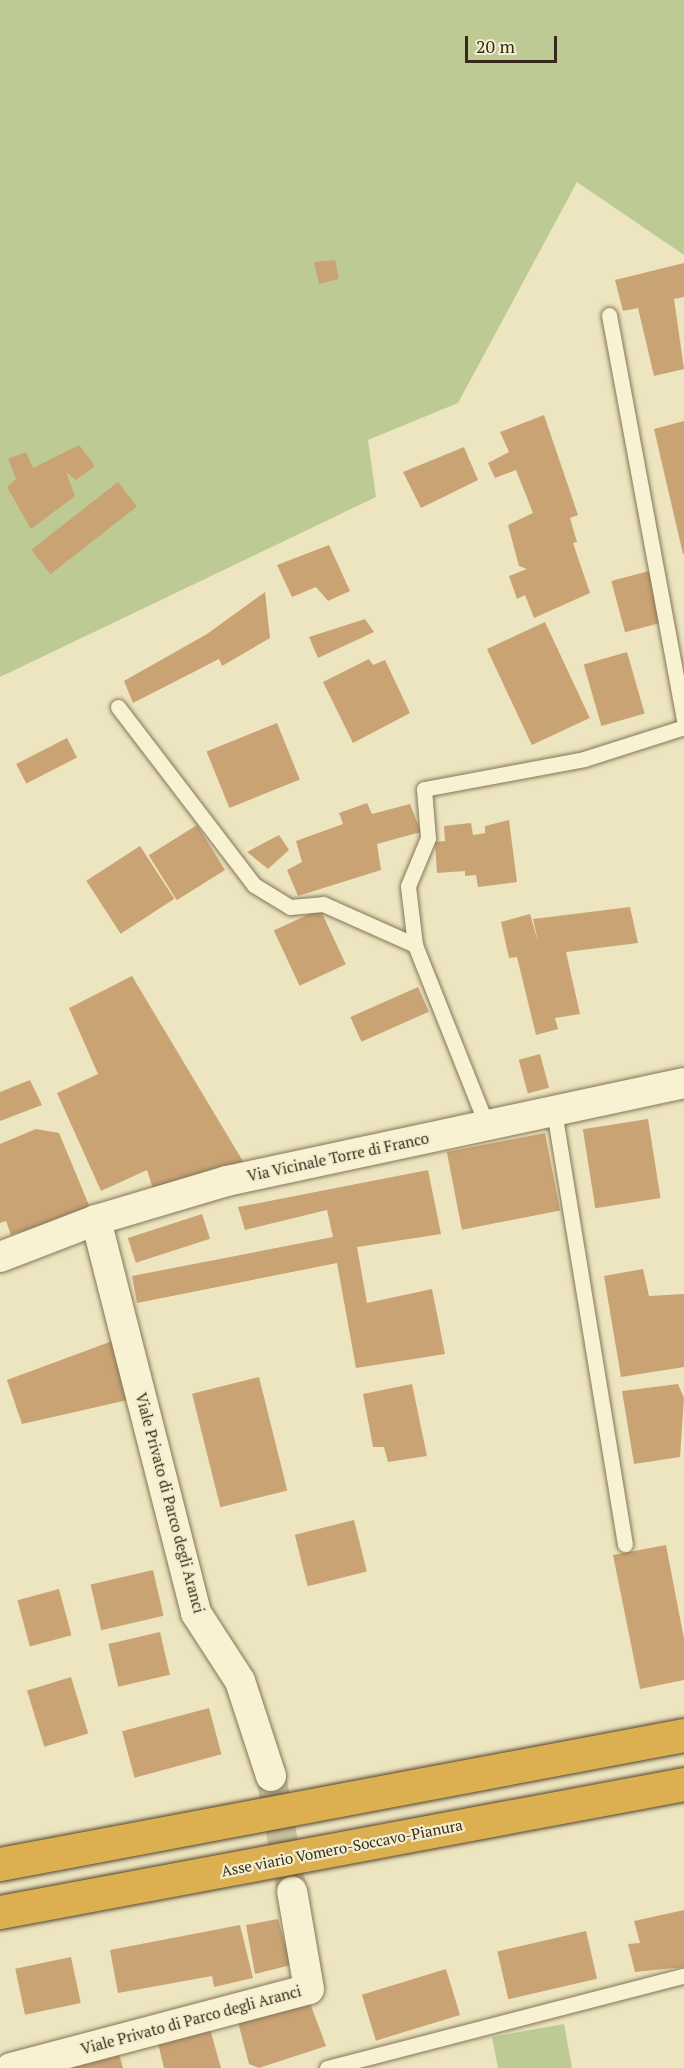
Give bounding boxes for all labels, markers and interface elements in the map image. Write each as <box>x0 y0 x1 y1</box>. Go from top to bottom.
scale bar <box>468 24 560 62</box>
text: 20 m <box>476 34 515 58</box>
street label: Via Vicinale Torre di Franco <box>245 1129 431 1185</box>
street label: Viale Privato di Parco degli Aranci <box>132 1391 208 1615</box>
street label: Asse viario Vomero-Soccavo-Pianura <box>220 1816 464 1880</box>
street label: Viale Privato di Parco degli Aranci <box>79 1982 303 2058</box>

